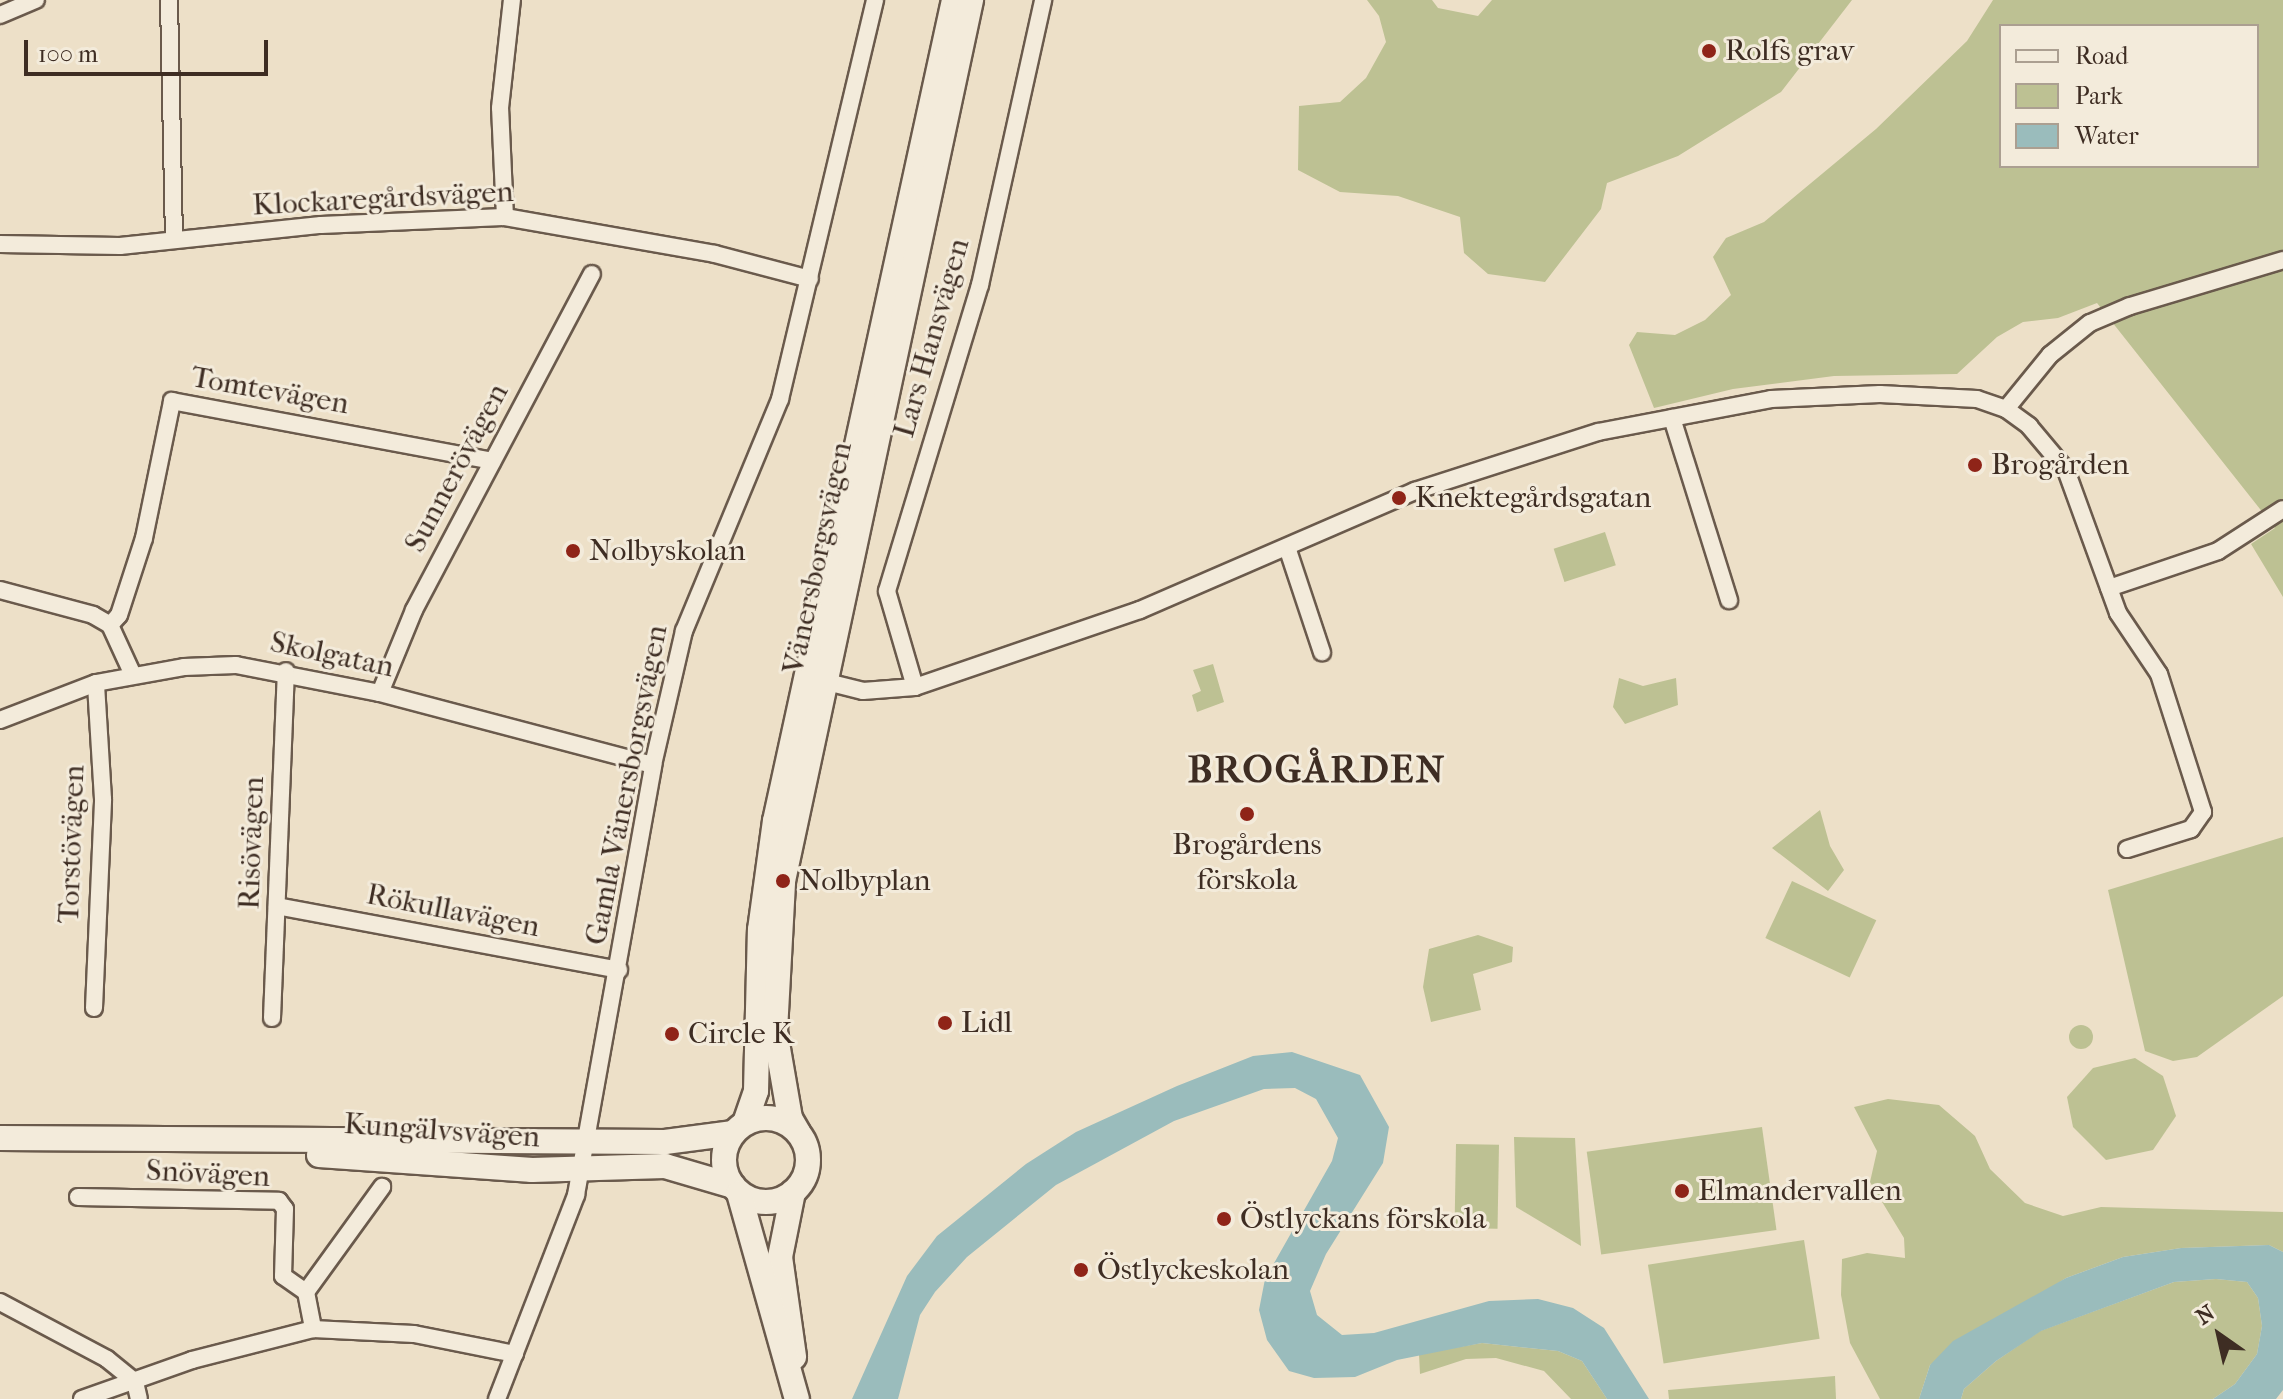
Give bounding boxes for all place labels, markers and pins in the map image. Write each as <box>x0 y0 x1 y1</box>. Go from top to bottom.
place label: Rolfs grav <box>1725 33 1854 69</box>
marker: Rolfs grav <box>1700 42 1718 60</box>
place label: Brogården <box>1991 447 2129 483</box>
marker: Brogården <box>1966 456 1984 474</box>
place label: Knektegårdsgatan <box>1415 480 1651 516</box>
marker: Knektegårdsgatan <box>1390 489 1408 507</box>
place label: Nolbyskolan <box>589 533 746 569</box>
marker: Nolbyskolan <box>564 542 582 560</box>
marker: Brogårdens förskola <box>1238 805 1256 823</box>
place label: Brogårdens förskola <box>1172 827 1322 898</box>
place label: Nolbyplan <box>799 863 931 899</box>
marker: Nolbyplan <box>774 872 792 890</box>
place label: Lidl <box>961 1005 1012 1041</box>
marker: Lidl <box>936 1014 954 1032</box>
place label: Circle K <box>688 1016 794 1052</box>
marker: Circle K <box>663 1025 681 1043</box>
place label: Elmandervallen <box>1698 1173 1902 1209</box>
marker: Elmandervallen <box>1673 1182 1691 1200</box>
place label: Östlyckans förskola <box>1240 1201 1486 1237</box>
marker: Östlyckans förskola <box>1215 1210 1233 1228</box>
place label: Östlyckeskolan <box>1097 1252 1289 1288</box>
marker: Östlyckeskolan <box>1072 1261 1090 1279</box>

